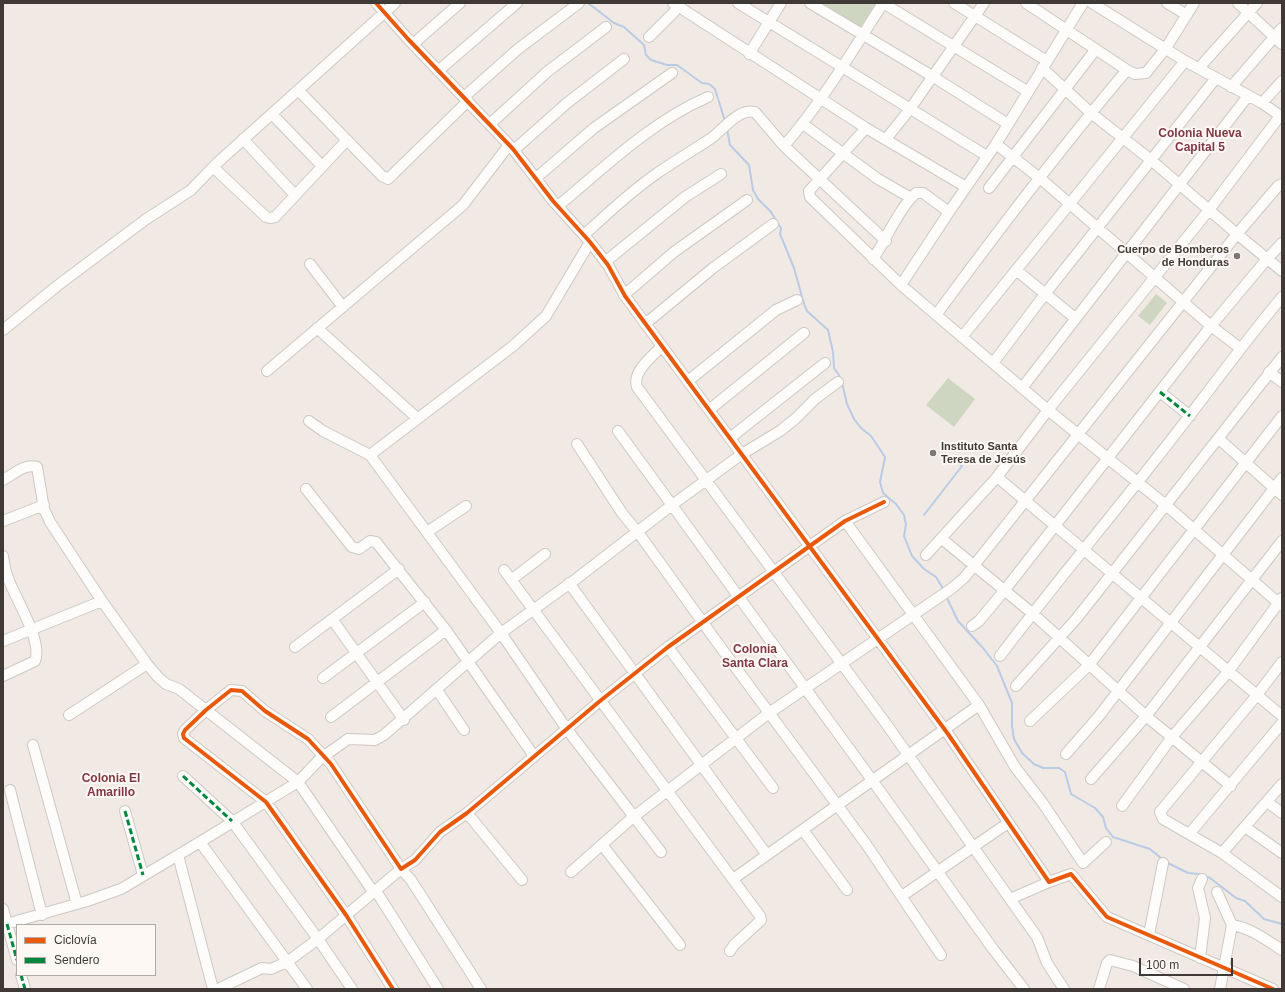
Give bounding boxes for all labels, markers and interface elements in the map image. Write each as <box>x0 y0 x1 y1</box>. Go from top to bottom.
district label: Colonia Nueva Capital 5 <box>1158 127 1242 155</box>
place label: Cuerpo de Bomberos de Honduras <box>1117 243 1229 269</box>
marker: Cuerpo de Bomberos de Honduras <box>1232 251 1242 261</box>
place label: Instituto Santa Teresa de Jesús <box>941 440 1026 466</box>
marker: Instituto Santa Teresa de Jesús <box>928 448 938 458</box>
district label: Colonia Santa Clara <box>722 643 788 671</box>
district label: Colonia El Amarillo <box>82 772 140 800</box>
legend <box>16 924 156 976</box>
text: Ciclovía <box>54 933 97 947</box>
scale bar <box>1141 950 1235 976</box>
text: Sendero <box>54 953 99 967</box>
text: 100 m <box>1146 958 1179 972</box>

